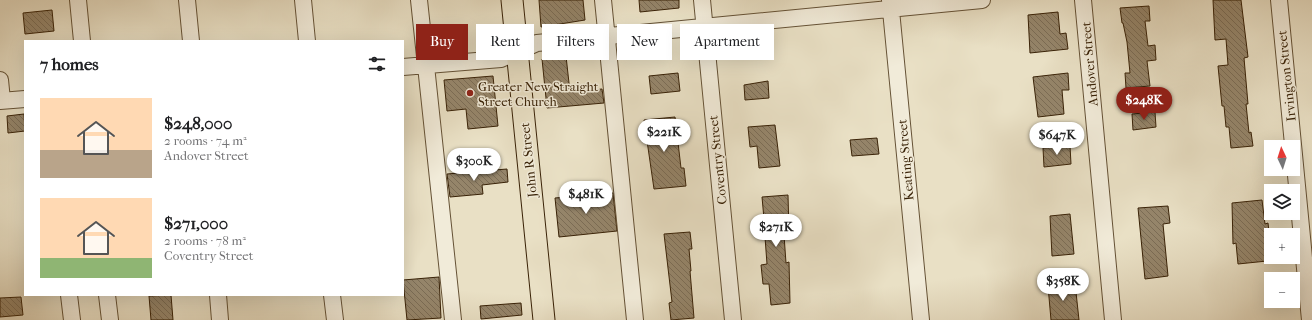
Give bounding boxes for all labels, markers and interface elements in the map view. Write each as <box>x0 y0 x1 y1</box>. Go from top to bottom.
street label: Andover Street <box>1078 21 1101 108</box>
chip: Buy <box>416 24 468 60</box>
chip: Rent <box>476 24 534 60</box>
chip: Filters <box>542 24 609 60</box>
chip: New <box>617 24 672 60</box>
chip: Apartment <box>680 24 774 60</box>
street label: Irvington Street <box>1274 29 1299 122</box>
icon: filters <box>366 53 388 75</box>
text: 7 homes <box>40 54 99 74</box>
place label: Greater New Straight Street Church <box>478 79 599 109</box>
pin: $248K <box>1116 87 1172 121</box>
marker: Greater New Straight Street Church <box>465 88 475 98</box>
text: $248K <box>1125 92 1163 107</box>
text: $248,000 <box>164 113 232 133</box>
icon: home <box>72 114 120 162</box>
street label: Coventry Street <box>705 114 730 205</box>
street label: Keating Street <box>894 118 917 201</box>
pin: $221K <box>636 119 692 153</box>
street label: John R Street <box>517 121 540 199</box>
pin: $647K <box>1029 122 1085 156</box>
text: $221K <box>647 124 681 139</box>
text: $647K <box>1038 127 1076 142</box>
text: 2 rooms · 74 m² <box>164 133 247 148</box>
north arrow <box>1264 140 1300 176</box>
map controls <box>1264 140 1300 308</box>
text: Andover Street <box>164 148 249 163</box>
pin: $300K <box>446 148 502 182</box>
text: $300K <box>456 153 492 168</box>
pin: $481K <box>558 181 614 215</box>
button: layers <box>1264 184 1300 220</box>
text: $481K <box>568 186 604 201</box>
text: $271,000 <box>164 213 228 233</box>
icon: home <box>72 214 120 262</box>
pin: $271K <box>748 214 804 248</box>
text: $271K <box>759 219 793 234</box>
button: + <box>1264 228 1300 264</box>
text: 2 rooms · 78 m² <box>164 233 246 248</box>
text: Coventry Street <box>164 248 253 263</box>
pin: $358K <box>1035 268 1091 302</box>
button: − <box>1264 272 1300 308</box>
text: $358K <box>1046 273 1080 288</box>

